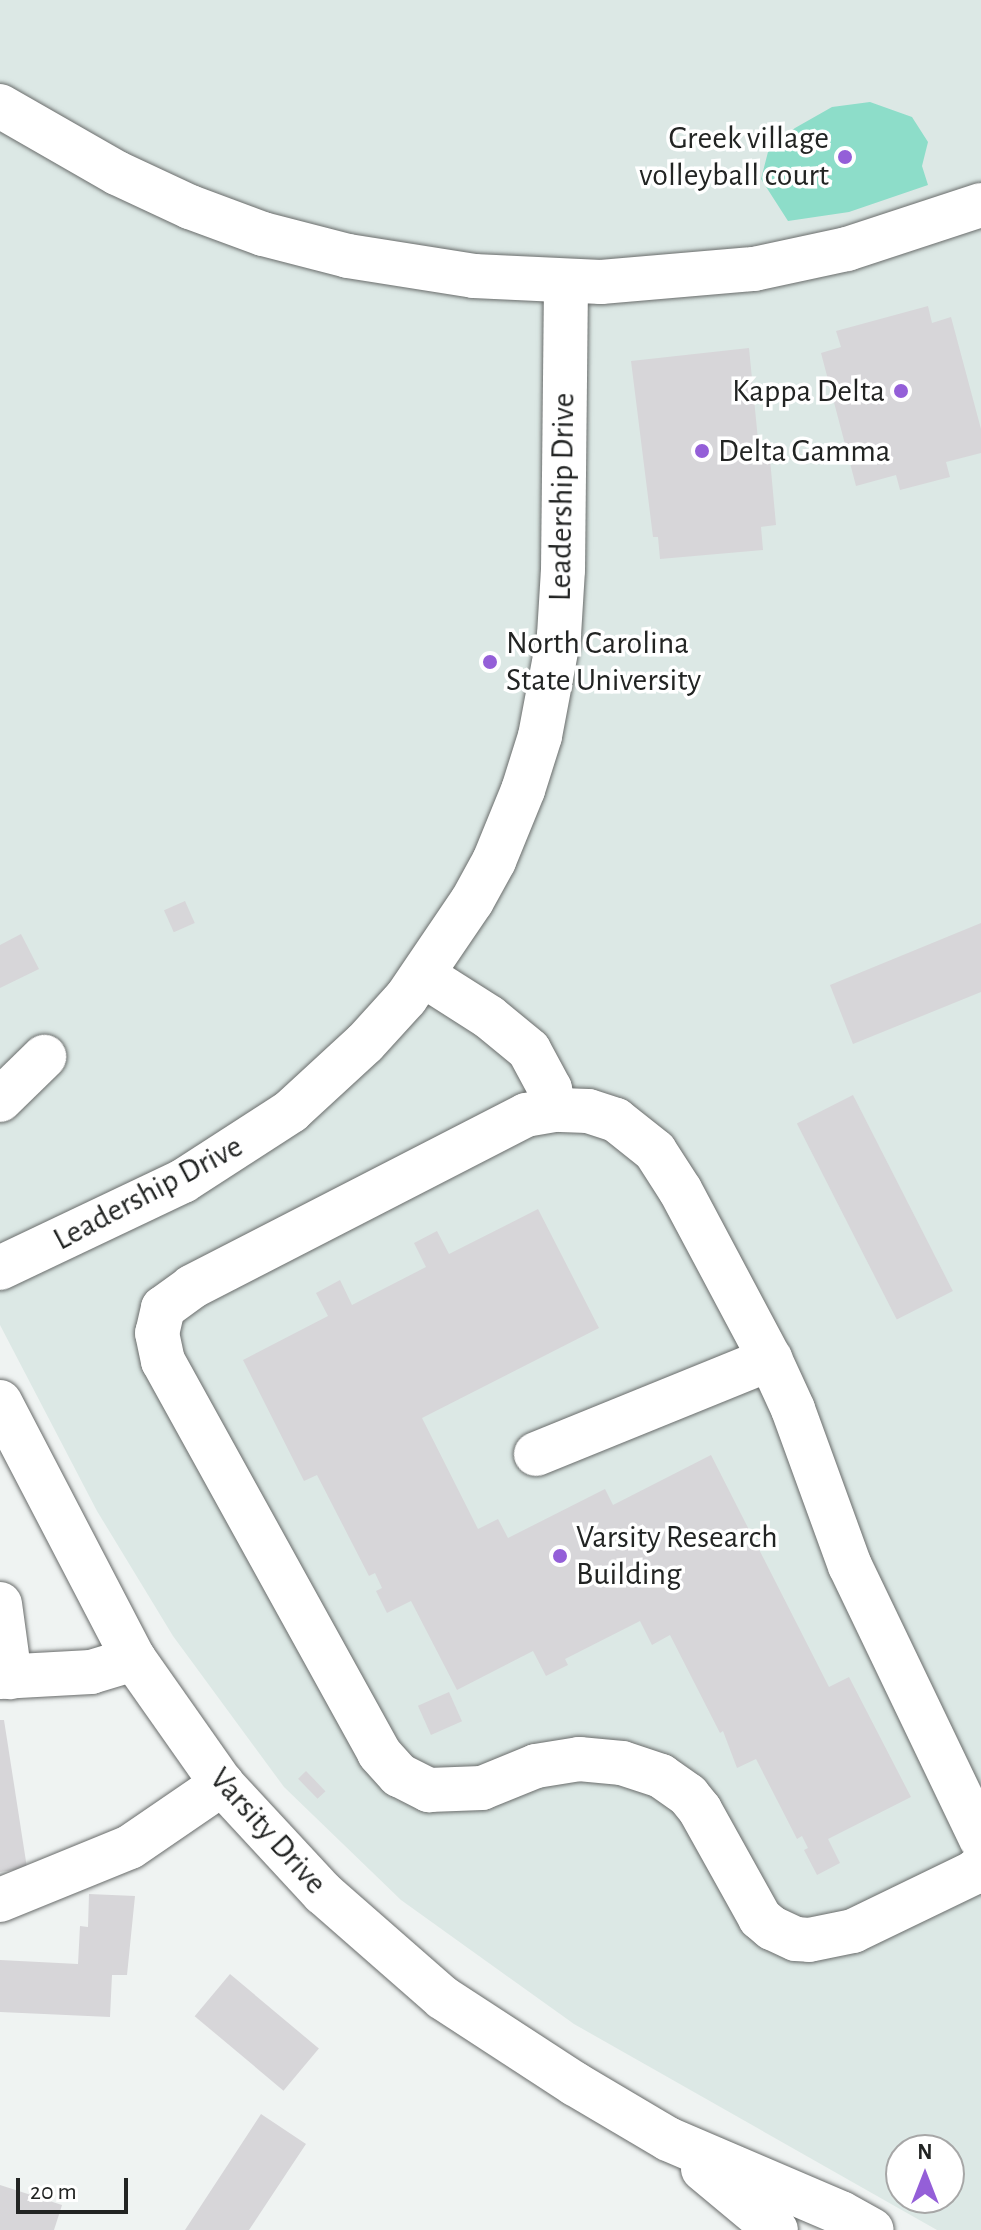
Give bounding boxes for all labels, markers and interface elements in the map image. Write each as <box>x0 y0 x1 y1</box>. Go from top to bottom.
place label: Greek village volleyball court <box>639 120 829 195</box>
marker: Greek village volleyball court <box>836 148 854 166</box>
place label: Kappa Delta <box>732 372 885 410</box>
marker: Kappa Delta <box>892 382 910 400</box>
street label: Leadership Drive <box>541 392 583 602</box>
place label: Delta Gamma <box>718 432 891 470</box>
marker: Delta Gamma <box>693 442 711 460</box>
place label: North Carolina State University <box>506 625 701 700</box>
marker: North Carolina State University <box>481 653 499 671</box>
street label: Leadership Drive <box>47 1127 249 1259</box>
place label: Varsity Research Building <box>576 1519 778 1594</box>
marker: Varsity Research Building <box>551 1547 569 1565</box>
street label: Varsity Drive <box>201 1760 335 1902</box>
north arrow <box>885 2134 965 2214</box>
text: N <box>917 2141 933 2163</box>
scale bar <box>20 2162 132 2212</box>
text: 20 m <box>30 2180 77 2204</box>

